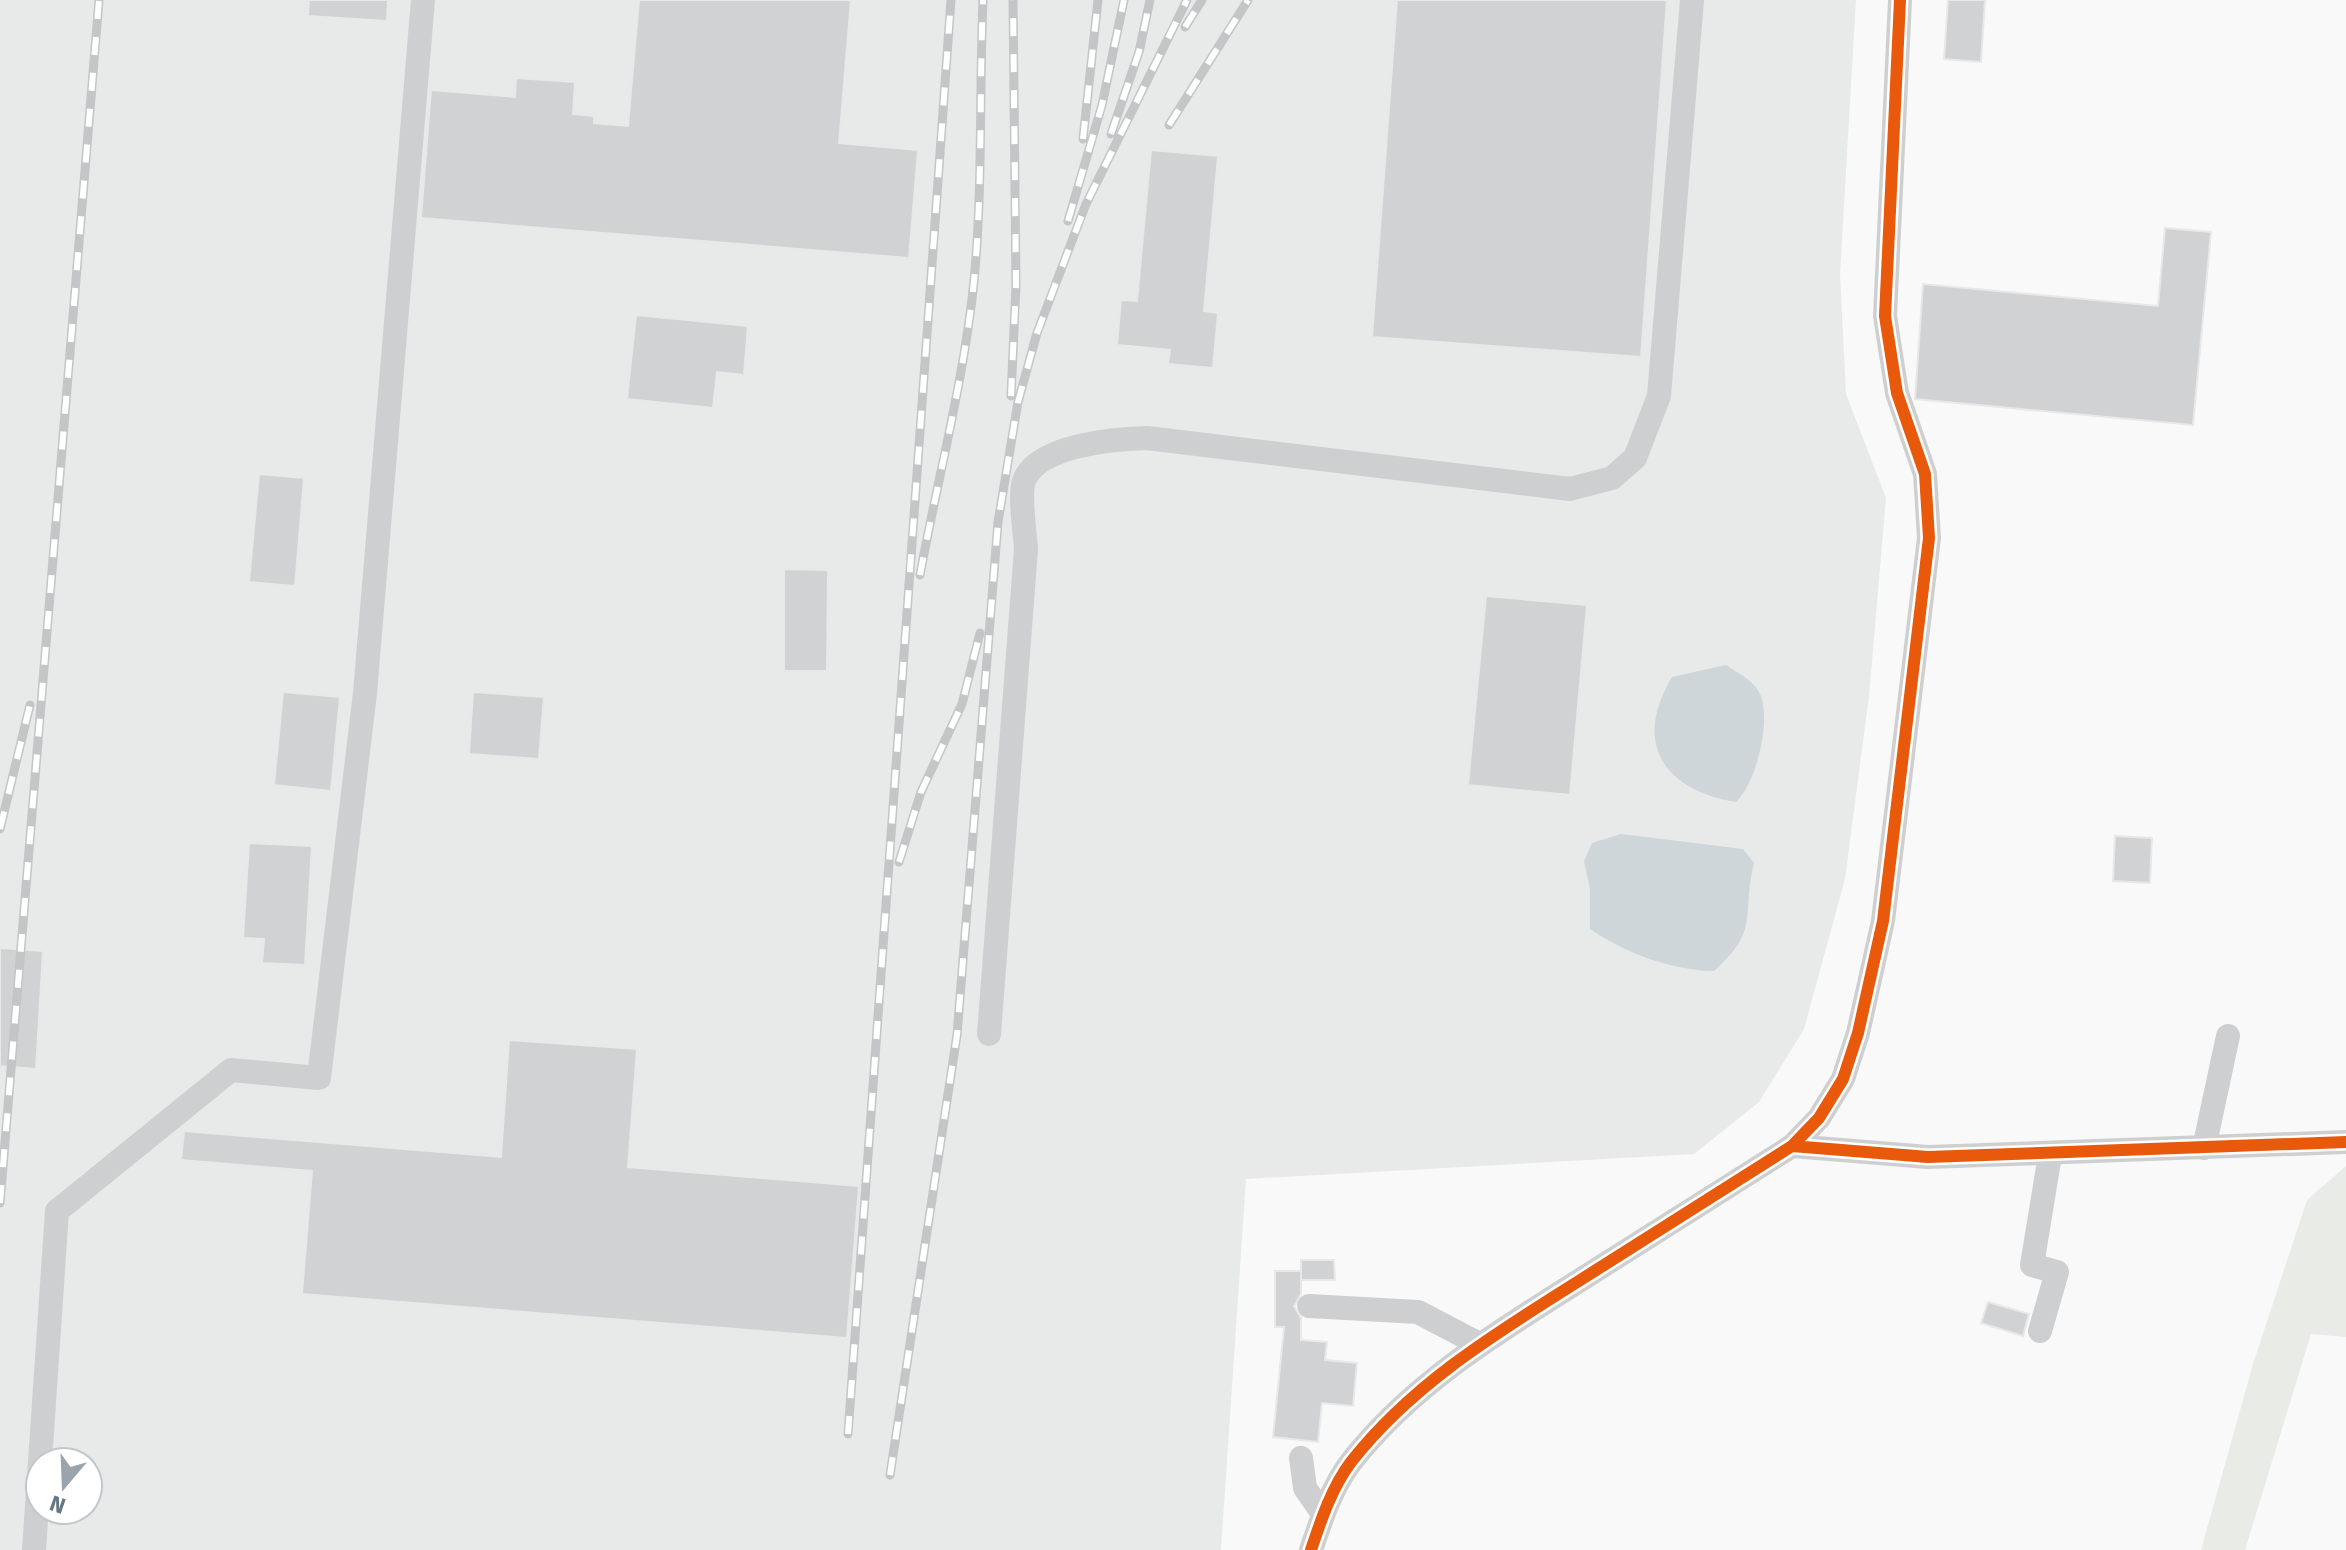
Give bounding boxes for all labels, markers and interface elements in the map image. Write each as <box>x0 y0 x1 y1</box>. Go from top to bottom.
north arrow <box>24 1446 104 1526</box>
text: N <box>46 1489 69 1520</box>

